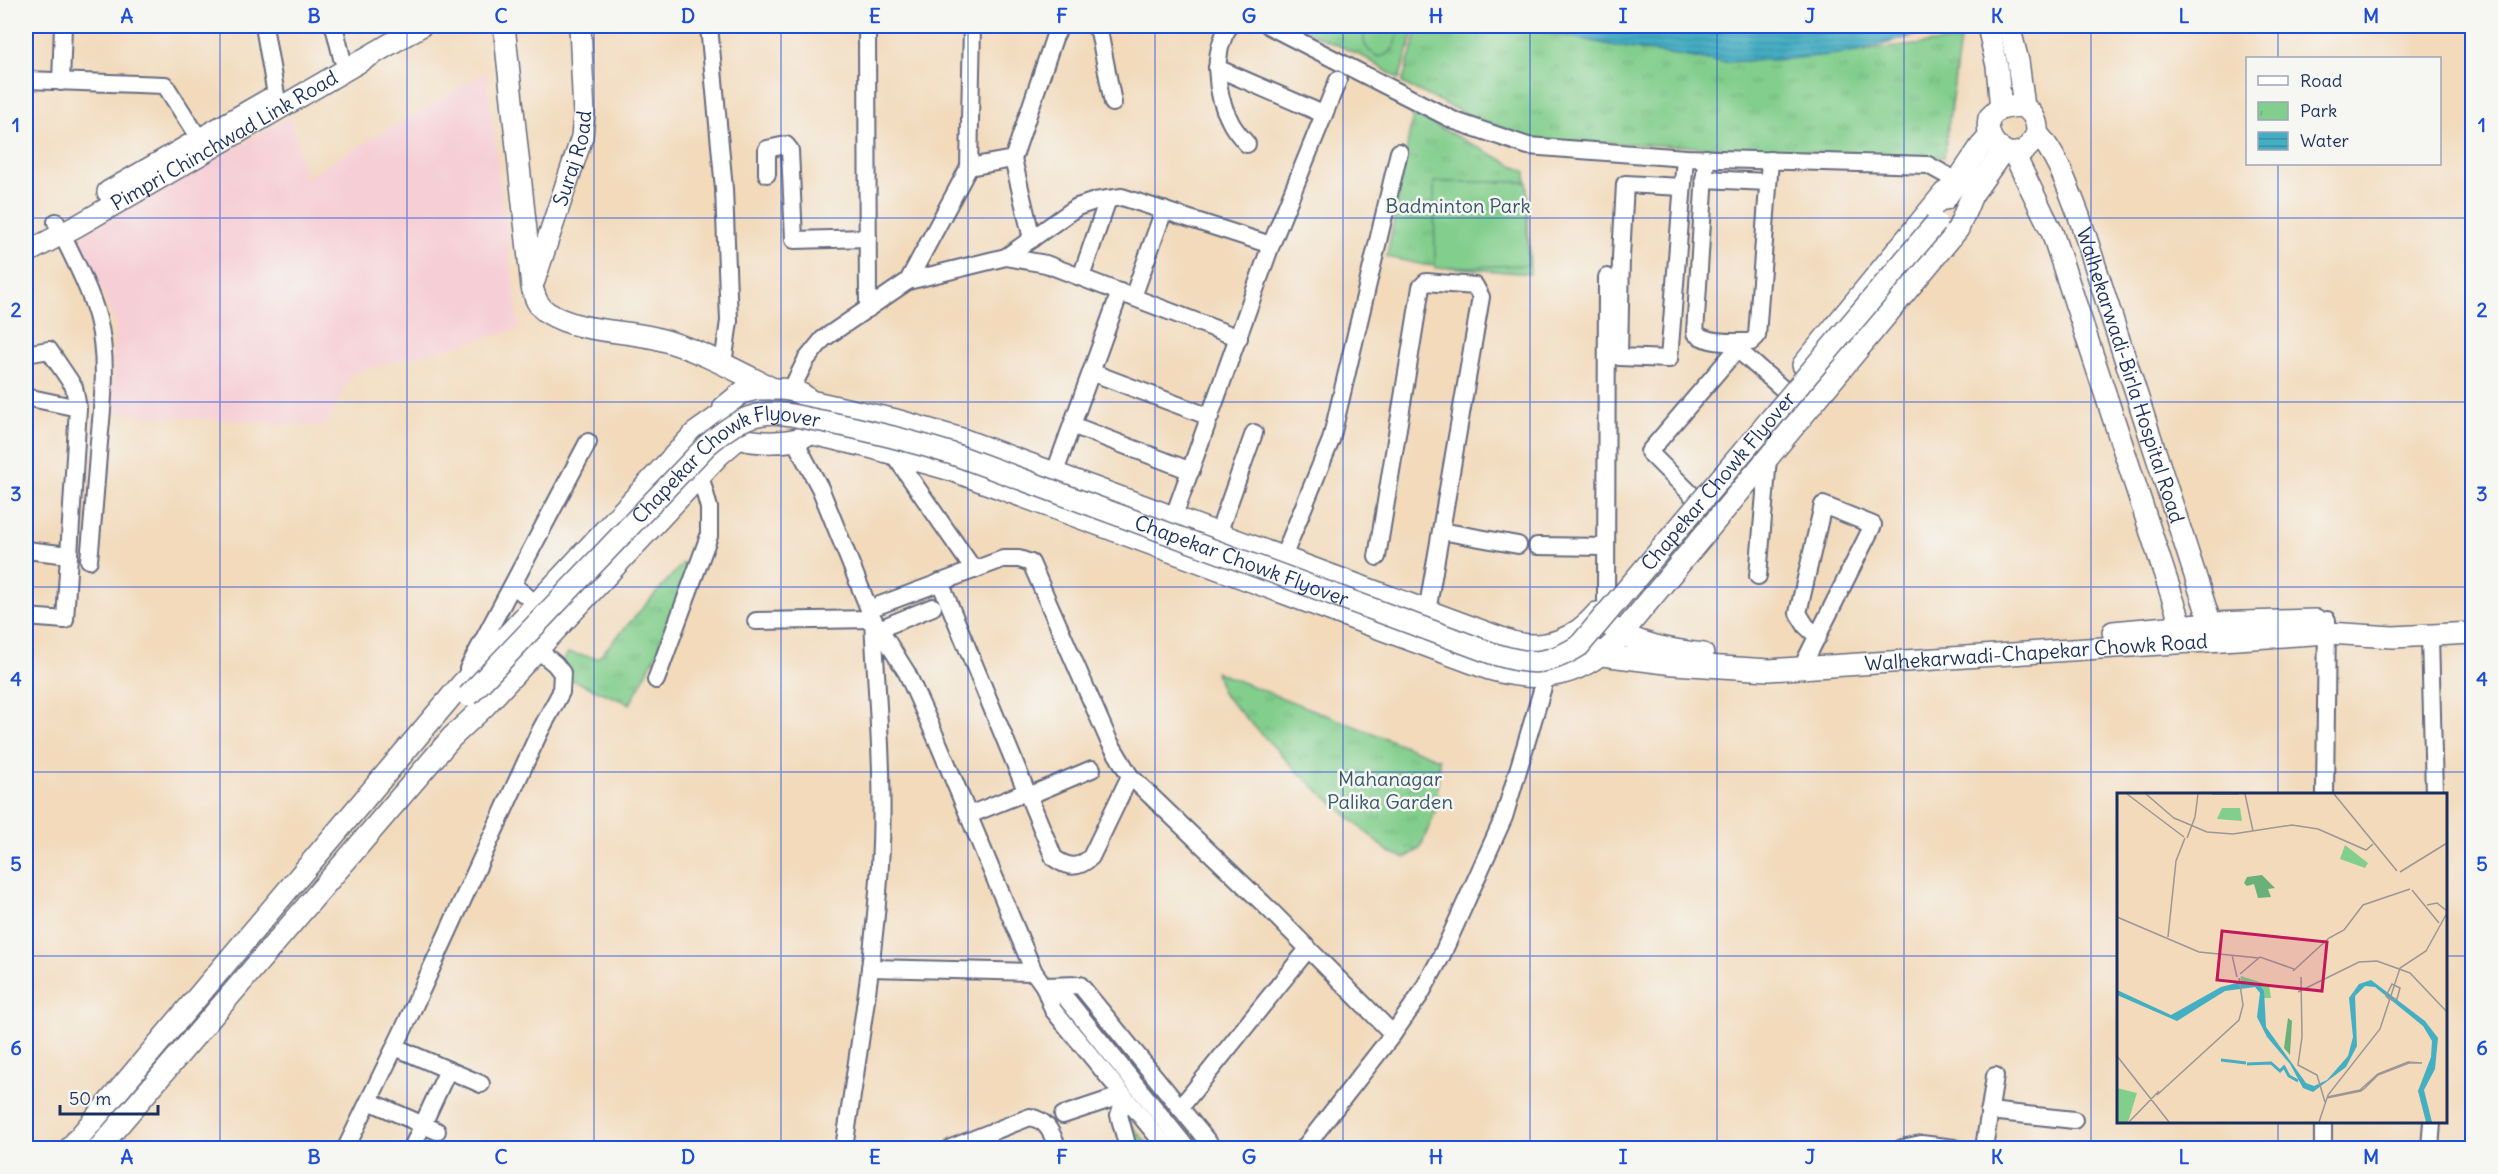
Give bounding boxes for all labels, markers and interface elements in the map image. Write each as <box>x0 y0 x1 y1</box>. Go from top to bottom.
text: A <box>121 3 134 28</box>
text: B <box>307 3 321 28</box>
text: C <box>494 3 508 28</box>
text: D <box>681 3 695 28</box>
text: E <box>869 3 881 28</box>
text: F <box>1056 3 1068 28</box>
text: G <box>1242 3 1256 28</box>
text: H <box>1429 3 1443 28</box>
text: I <box>1619 3 1628 28</box>
text: J <box>1805 3 1816 28</box>
text: K <box>1991 3 2004 28</box>
text: L <box>2179 3 2190 28</box>
text: M <box>2363 3 2379 28</box>
legend <box>2246 57 2441 165</box>
street label: Pimpri Chinchwad Link Road <box>106 64 342 216</box>
text: Road <box>2300 69 2343 92</box>
text: Park <box>2300 99 2337 122</box>
street label: Suraj Road <box>547 109 596 209</box>
text: 1 <box>12 112 20 137</box>
text: 1 <box>2478 112 2486 137</box>
text: Water <box>2300 129 2350 152</box>
park label: Badminton Park <box>1385 193 1531 218</box>
street label: Walhekarwadi-Birla Hospital Road <box>2072 224 2190 526</box>
text: 2 <box>11 297 22 322</box>
text: 2 <box>2477 297 2488 322</box>
street label: Chapekar Chowk Flyover <box>1635 386 1800 575</box>
street label: Chapekar Chowk Flyover <box>626 400 823 528</box>
text: 3 <box>10 481 22 506</box>
text: 3 <box>2476 481 2488 506</box>
street label: Chapekar Chowk Flyover <box>1131 509 1352 611</box>
street label: Walhekarwadi-Chapekar Chowk Road <box>1864 628 2209 676</box>
text: 4 <box>10 666 22 691</box>
text: 4 <box>2476 666 2488 691</box>
park label: Mahanagar Palika Garden <box>1327 766 1453 814</box>
inset map <box>2117 793 2447 1123</box>
text: 5 <box>10 851 22 876</box>
text: 5 <box>2476 851 2488 876</box>
text: 6 <box>10 1035 22 1060</box>
text: 6 <box>2476 1035 2488 1060</box>
scale bar <box>60 1078 158 1116</box>
text: 50 m <box>69 1087 111 1110</box>
text: A <box>121 1144 134 1169</box>
text: B <box>307 1144 321 1169</box>
text: C <box>494 1144 508 1169</box>
text: D <box>681 1144 695 1169</box>
text: E <box>869 1144 881 1169</box>
text: F <box>1056 1144 1068 1169</box>
text: G <box>1242 1144 1256 1169</box>
text: H <box>1429 1144 1443 1169</box>
text: I <box>1619 1144 1628 1169</box>
text: J <box>1805 1144 1816 1169</box>
text: K <box>1991 1144 2004 1169</box>
text: L <box>2179 1144 2190 1169</box>
text: M <box>2363 1144 2379 1169</box>

